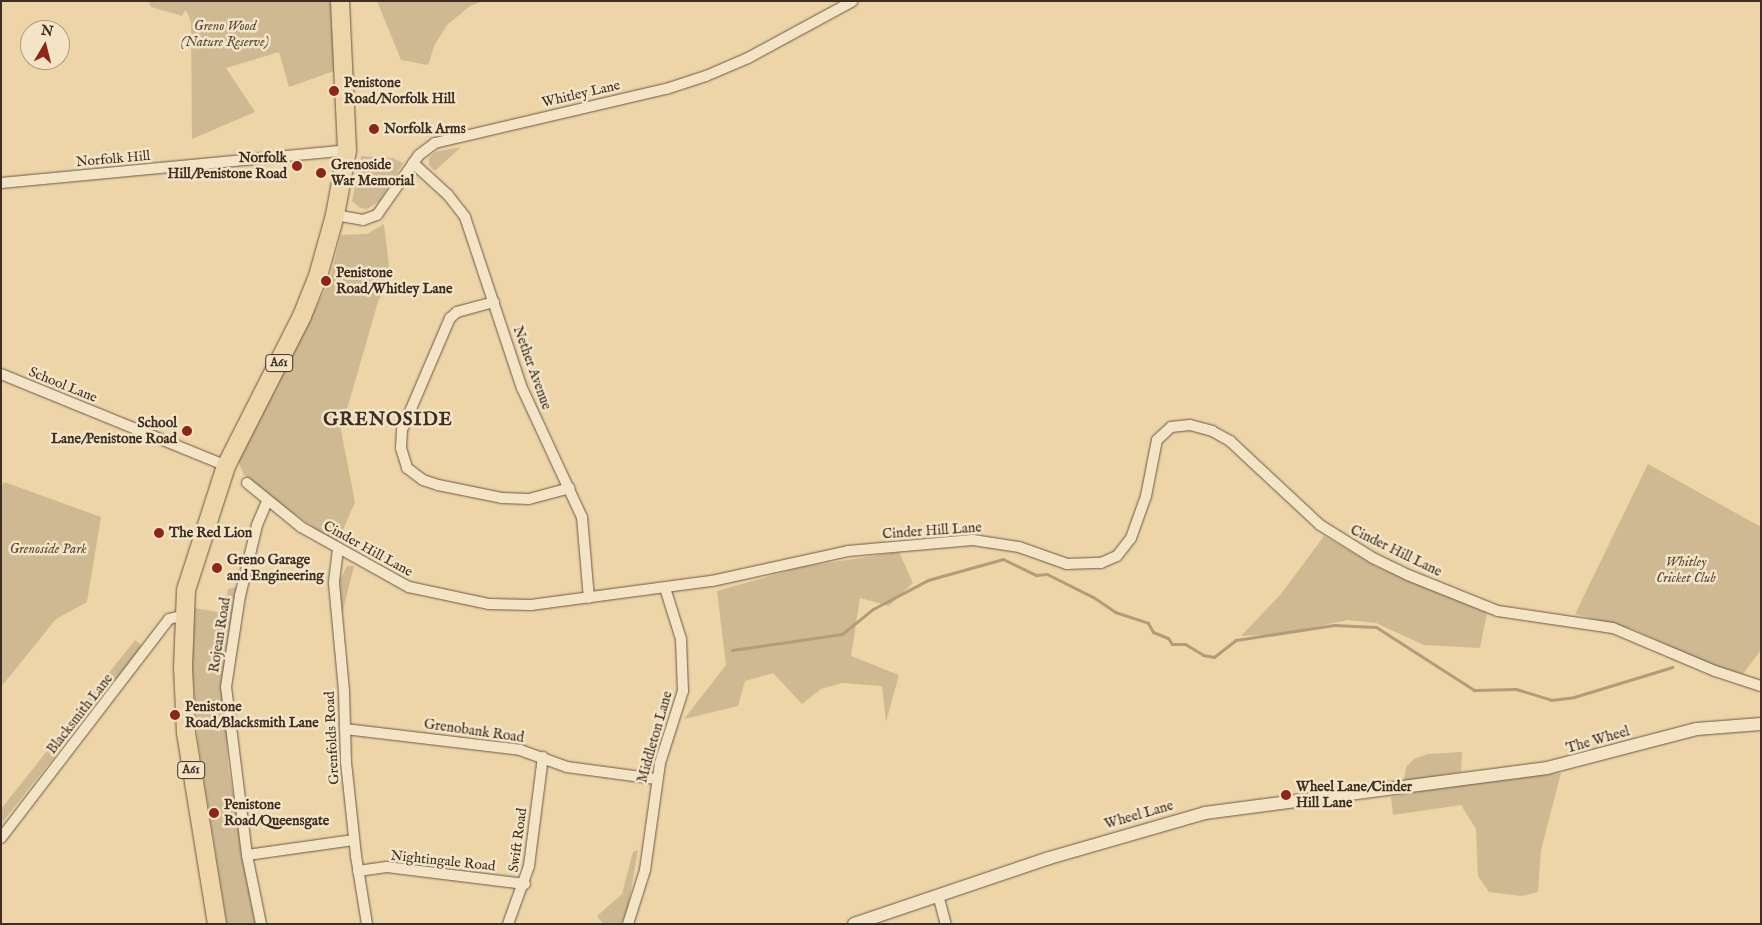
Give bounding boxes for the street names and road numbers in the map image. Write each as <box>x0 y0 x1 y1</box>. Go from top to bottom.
street label: Whitley Lane <box>540 77 622 111</box>
street label: Norfolk Hill <box>75 147 151 171</box>
street label: Nether Avenue <box>509 324 555 412</box>
road number: A61 <box>264 353 294 372</box>
street label: School Lane <box>26 364 100 406</box>
street label: Cinder Hill Lane <box>320 518 416 580</box>
street label: Cinder Hill Lane <box>882 519 982 543</box>
street label: Cinder Hill Lane <box>1348 522 1444 580</box>
street label: Rojean Road <box>206 596 234 674</box>
street label: Blacksmith Lane <box>43 670 117 758</box>
street label: Middleton Lane <box>634 689 676 785</box>
street label: Grenfolds Road <box>321 691 343 785</box>
street label: Grenobank Road <box>423 716 525 746</box>
street label: The Wheel <box>1564 723 1632 757</box>
road number: A61 <box>176 760 206 780</box>
street label: Wheel Lane <box>1103 797 1175 833</box>
street label: Swift Road <box>505 807 531 873</box>
street label: Nightingale Road <box>390 847 496 875</box>

